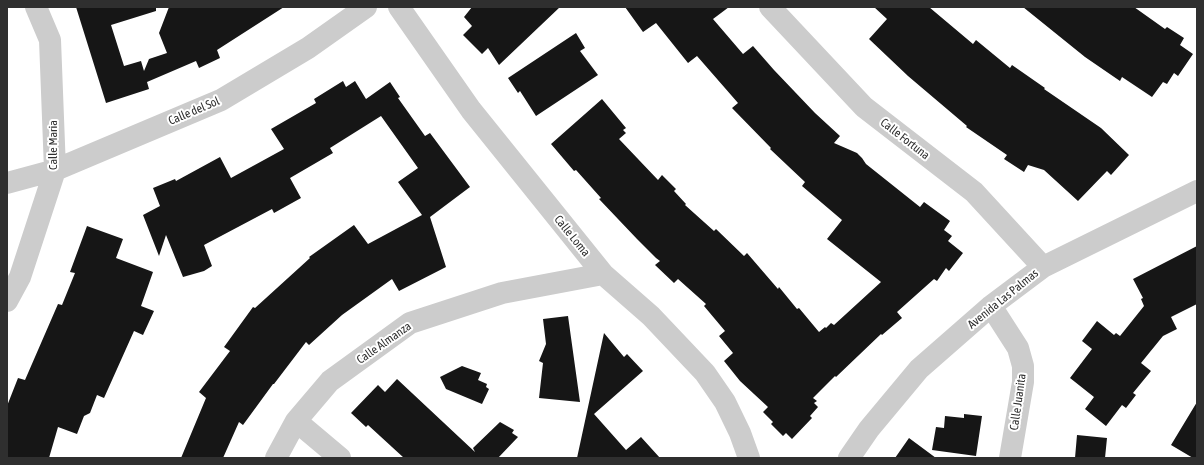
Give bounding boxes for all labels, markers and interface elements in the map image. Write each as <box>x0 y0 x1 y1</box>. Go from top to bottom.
street label: Calle del Sol <box>166 94 222 128</box>
street label: Calle Fortuna <box>877 115 933 163</box>
street label: Calle Maria <box>46 120 60 170</box>
street label: Calle Loma <box>551 213 593 259</box>
street label: Avenida Las Palmas <box>965 266 1041 332</box>
street label: Calle Almanza <box>354 319 414 367</box>
street label: Calle Juanita <box>1007 373 1029 431</box>

